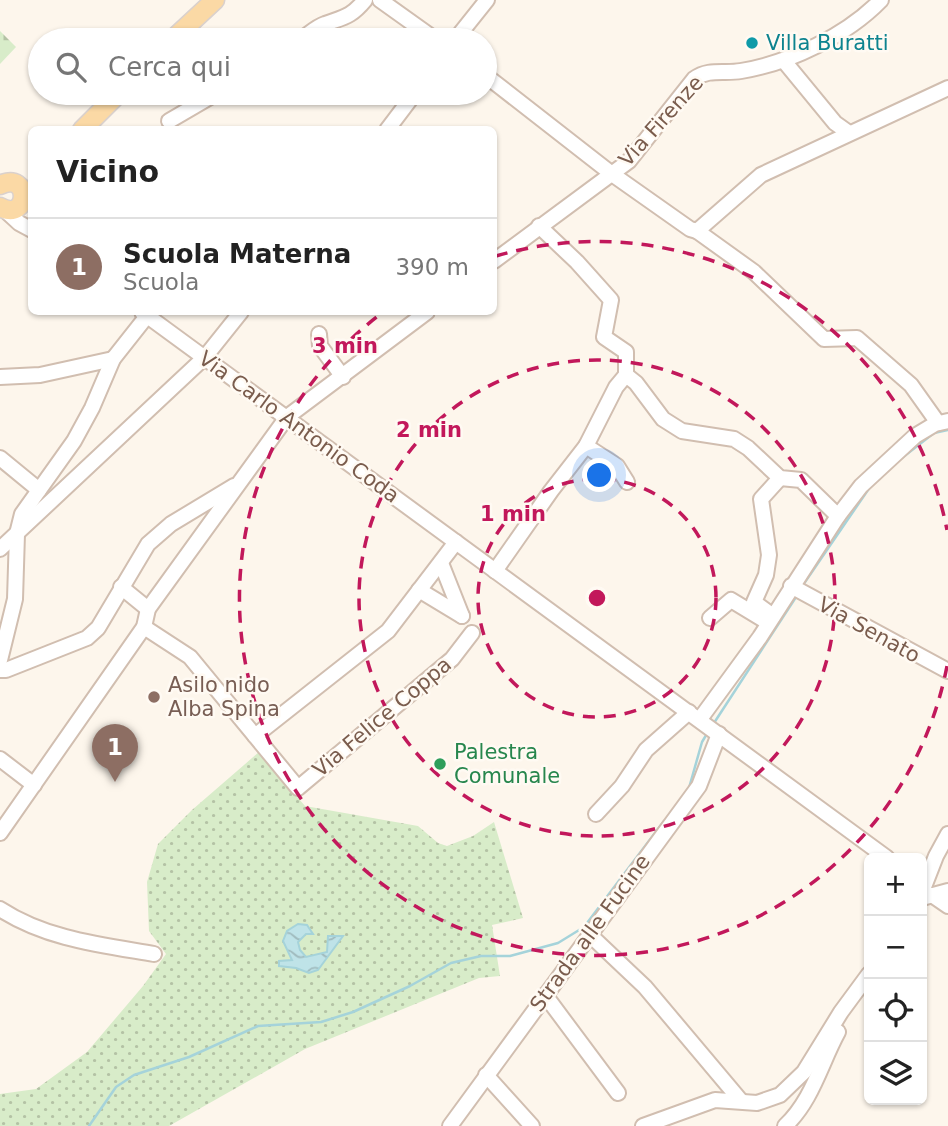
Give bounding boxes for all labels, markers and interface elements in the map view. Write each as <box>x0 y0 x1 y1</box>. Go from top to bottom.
search box <box>28 28 497 105</box>
place label: Villa Buratti <box>766 31 888 55</box>
marker: Villa Buratti <box>744 35 760 51</box>
icon: search <box>52 48 90 86</box>
text: Cerca qui <box>108 52 231 82</box>
street label: Via Firenze <box>614 71 708 171</box>
text: Vicino <box>56 154 159 189</box>
text: Scuola Materna <box>123 239 351 269</box>
text: 1 <box>71 254 87 280</box>
text: 390 m <box>395 254 469 280</box>
text: Scuola <box>123 269 199 295</box>
text: 3 min <box>312 334 378 358</box>
street label: Via Carlo Antonio Coda <box>194 346 404 508</box>
text: 2 min <box>396 418 462 442</box>
your location <box>582 458 616 492</box>
text: 1 min <box>480 502 546 526</box>
centre of rings <box>585 586 609 610</box>
street label: Via Senato <box>814 592 924 668</box>
street label: Via Felice Coppa <box>308 652 456 782</box>
place label: Asilo nido Alba Spina <box>168 673 280 721</box>
marker: Asilo nido Alba Spina <box>146 689 162 705</box>
pin: 1 <box>92 724 138 782</box>
place label: Palestra Comunale <box>454 740 560 788</box>
marker: Palestra Comunale <box>432 756 448 772</box>
street label: Strada alle Fucine <box>525 850 655 1016</box>
map controls <box>864 853 927 1105</box>
button: + <box>864 853 927 916</box>
button: − <box>864 916 927 979</box>
button: locate <box>864 979 927 1042</box>
button: layers <box>864 1042 927 1105</box>

